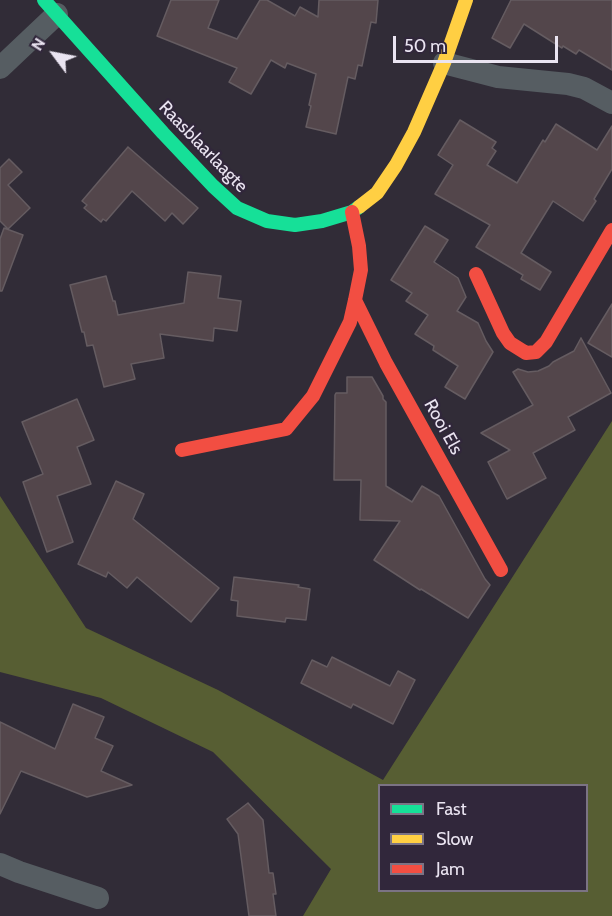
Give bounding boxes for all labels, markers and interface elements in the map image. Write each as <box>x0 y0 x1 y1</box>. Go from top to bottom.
north arrow <box>24 24 84 84</box>
scale bar <box>396 24 561 62</box>
text: N <box>27 34 49 54</box>
text: 50 m <box>404 35 446 57</box>
street label: Raasblaarlaagte <box>154 97 252 197</box>
street label: Rooi Els <box>419 396 467 458</box>
legend <box>378 784 588 892</box>
text: Fast <box>436 798 467 820</box>
text: Slow <box>436 828 473 850</box>
text: Jam <box>436 858 465 880</box>

